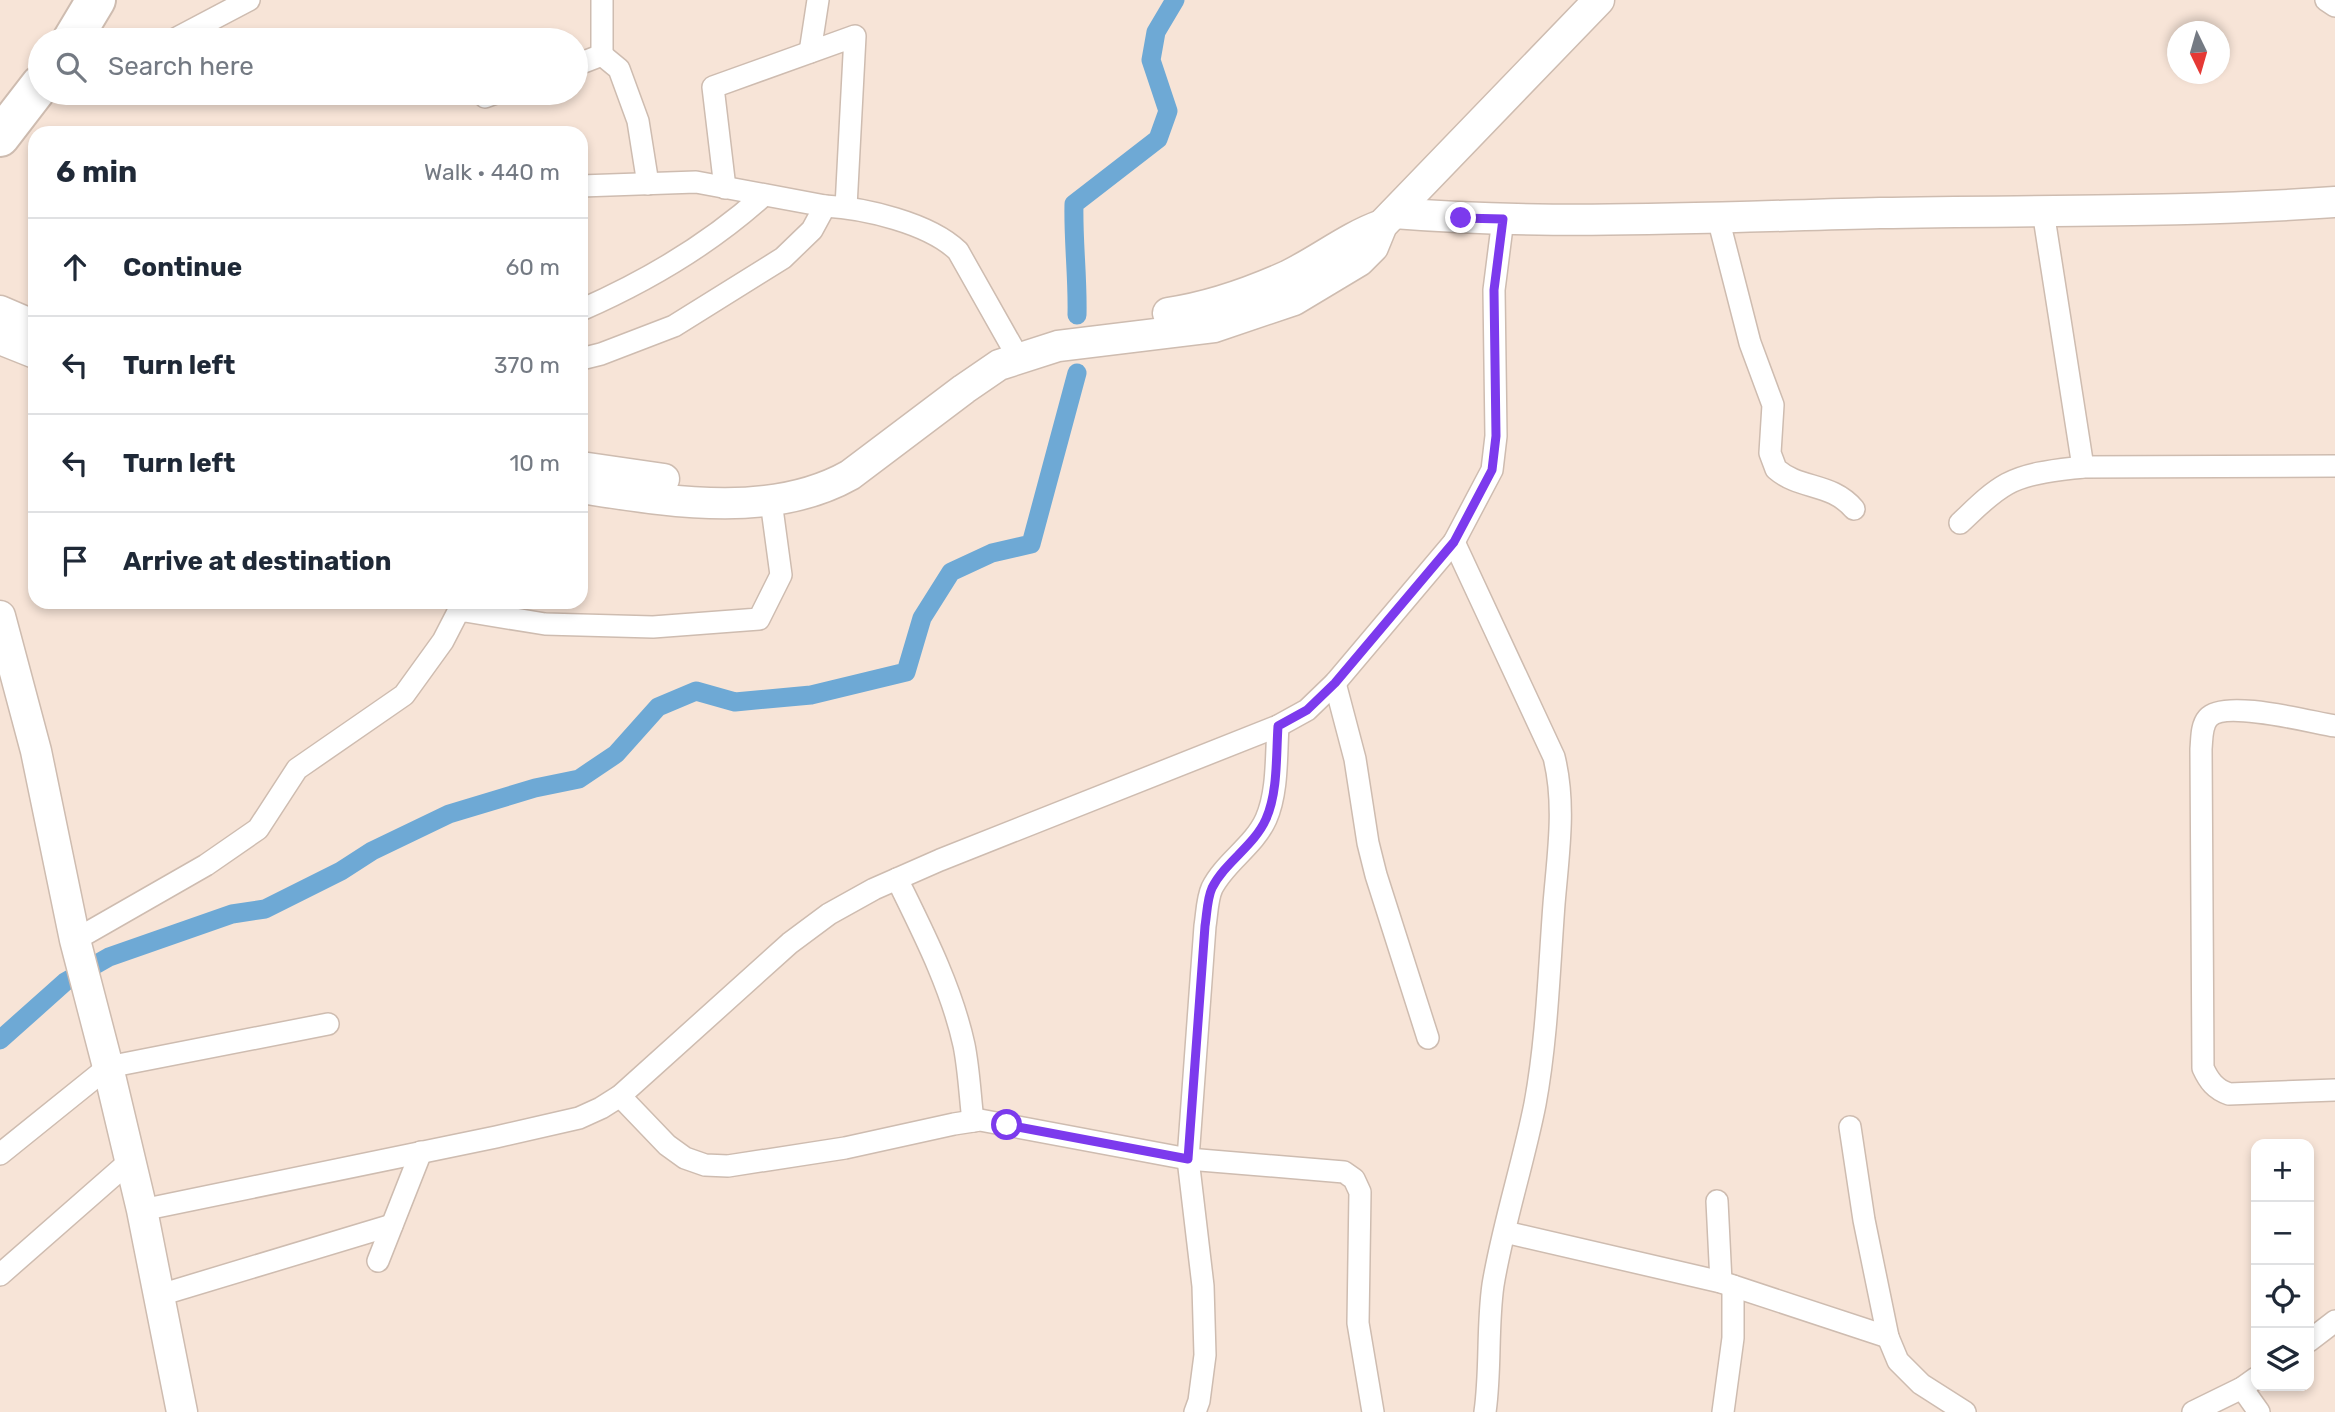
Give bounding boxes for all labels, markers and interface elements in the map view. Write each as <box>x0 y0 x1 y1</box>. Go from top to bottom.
north arrow <box>2167 21 2230 84</box>
search box <box>28 28 588 105</box>
icon: search <box>52 48 90 86</box>
text: Search here <box>108 51 254 82</box>
text: 6 min <box>56 154 137 190</box>
text: Walk · 440 m <box>424 158 560 186</box>
route end <box>1445 202 1476 233</box>
icon: ahead <box>56 248 94 286</box>
text: Continue <box>123 252 242 283</box>
text: 60 m <box>505 253 560 281</box>
icon: left <box>56 346 94 384</box>
text: Turn left <box>123 350 235 381</box>
text: 370 m <box>494 351 560 379</box>
icon: left <box>56 444 94 482</box>
text: Turn left <box>123 448 235 479</box>
text: 10 m <box>509 449 560 477</box>
icon: arrive <box>56 542 94 580</box>
text: Arrive at destination <box>123 546 391 577</box>
route start <box>991 1109 1022 1140</box>
map controls <box>2251 1139 2314 1391</box>
button: + <box>2251 1139 2314 1202</box>
button: − <box>2251 1202 2314 1265</box>
button: locate <box>2251 1265 2314 1328</box>
button: layers <box>2251 1328 2314 1391</box>

